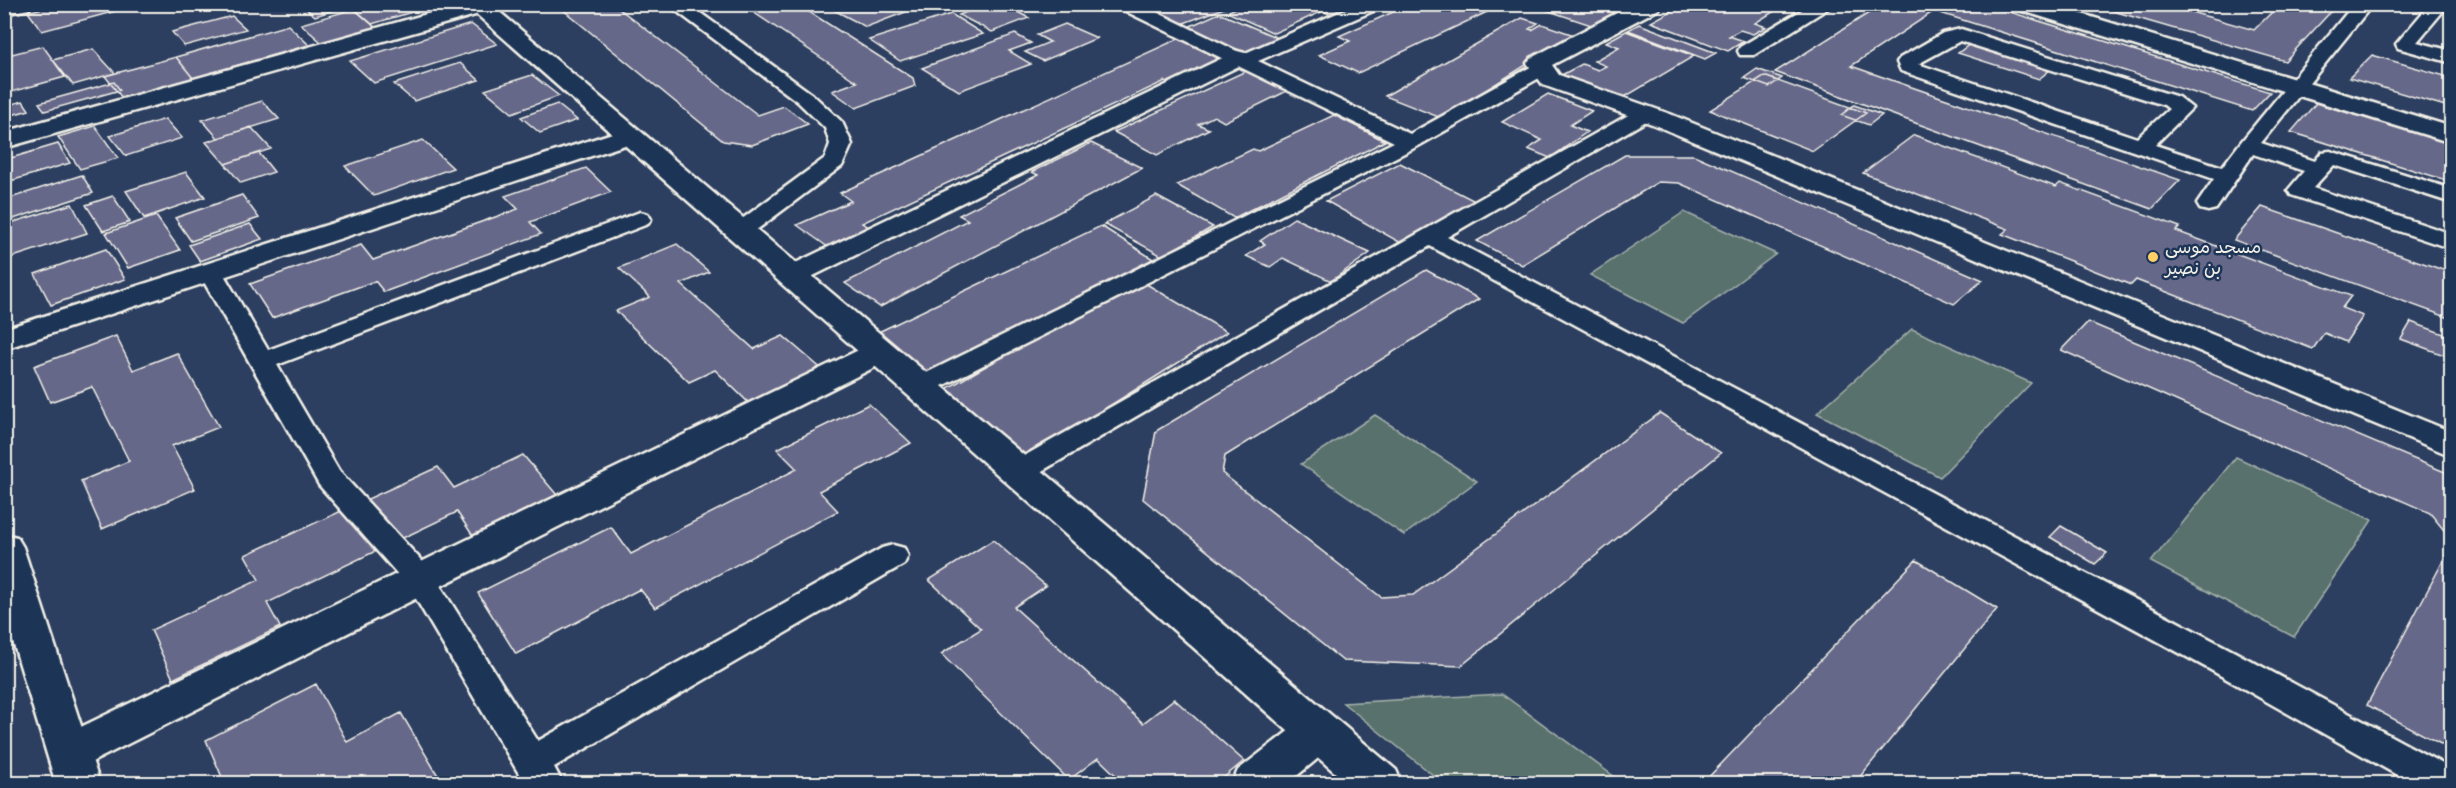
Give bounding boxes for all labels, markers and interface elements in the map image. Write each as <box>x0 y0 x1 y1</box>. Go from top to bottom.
place label: مسجد موسى بن نصير <box>2163 236 2261 281</box>
marker: مسجد موسى بن نصير <box>2146 250 2160 264</box>

